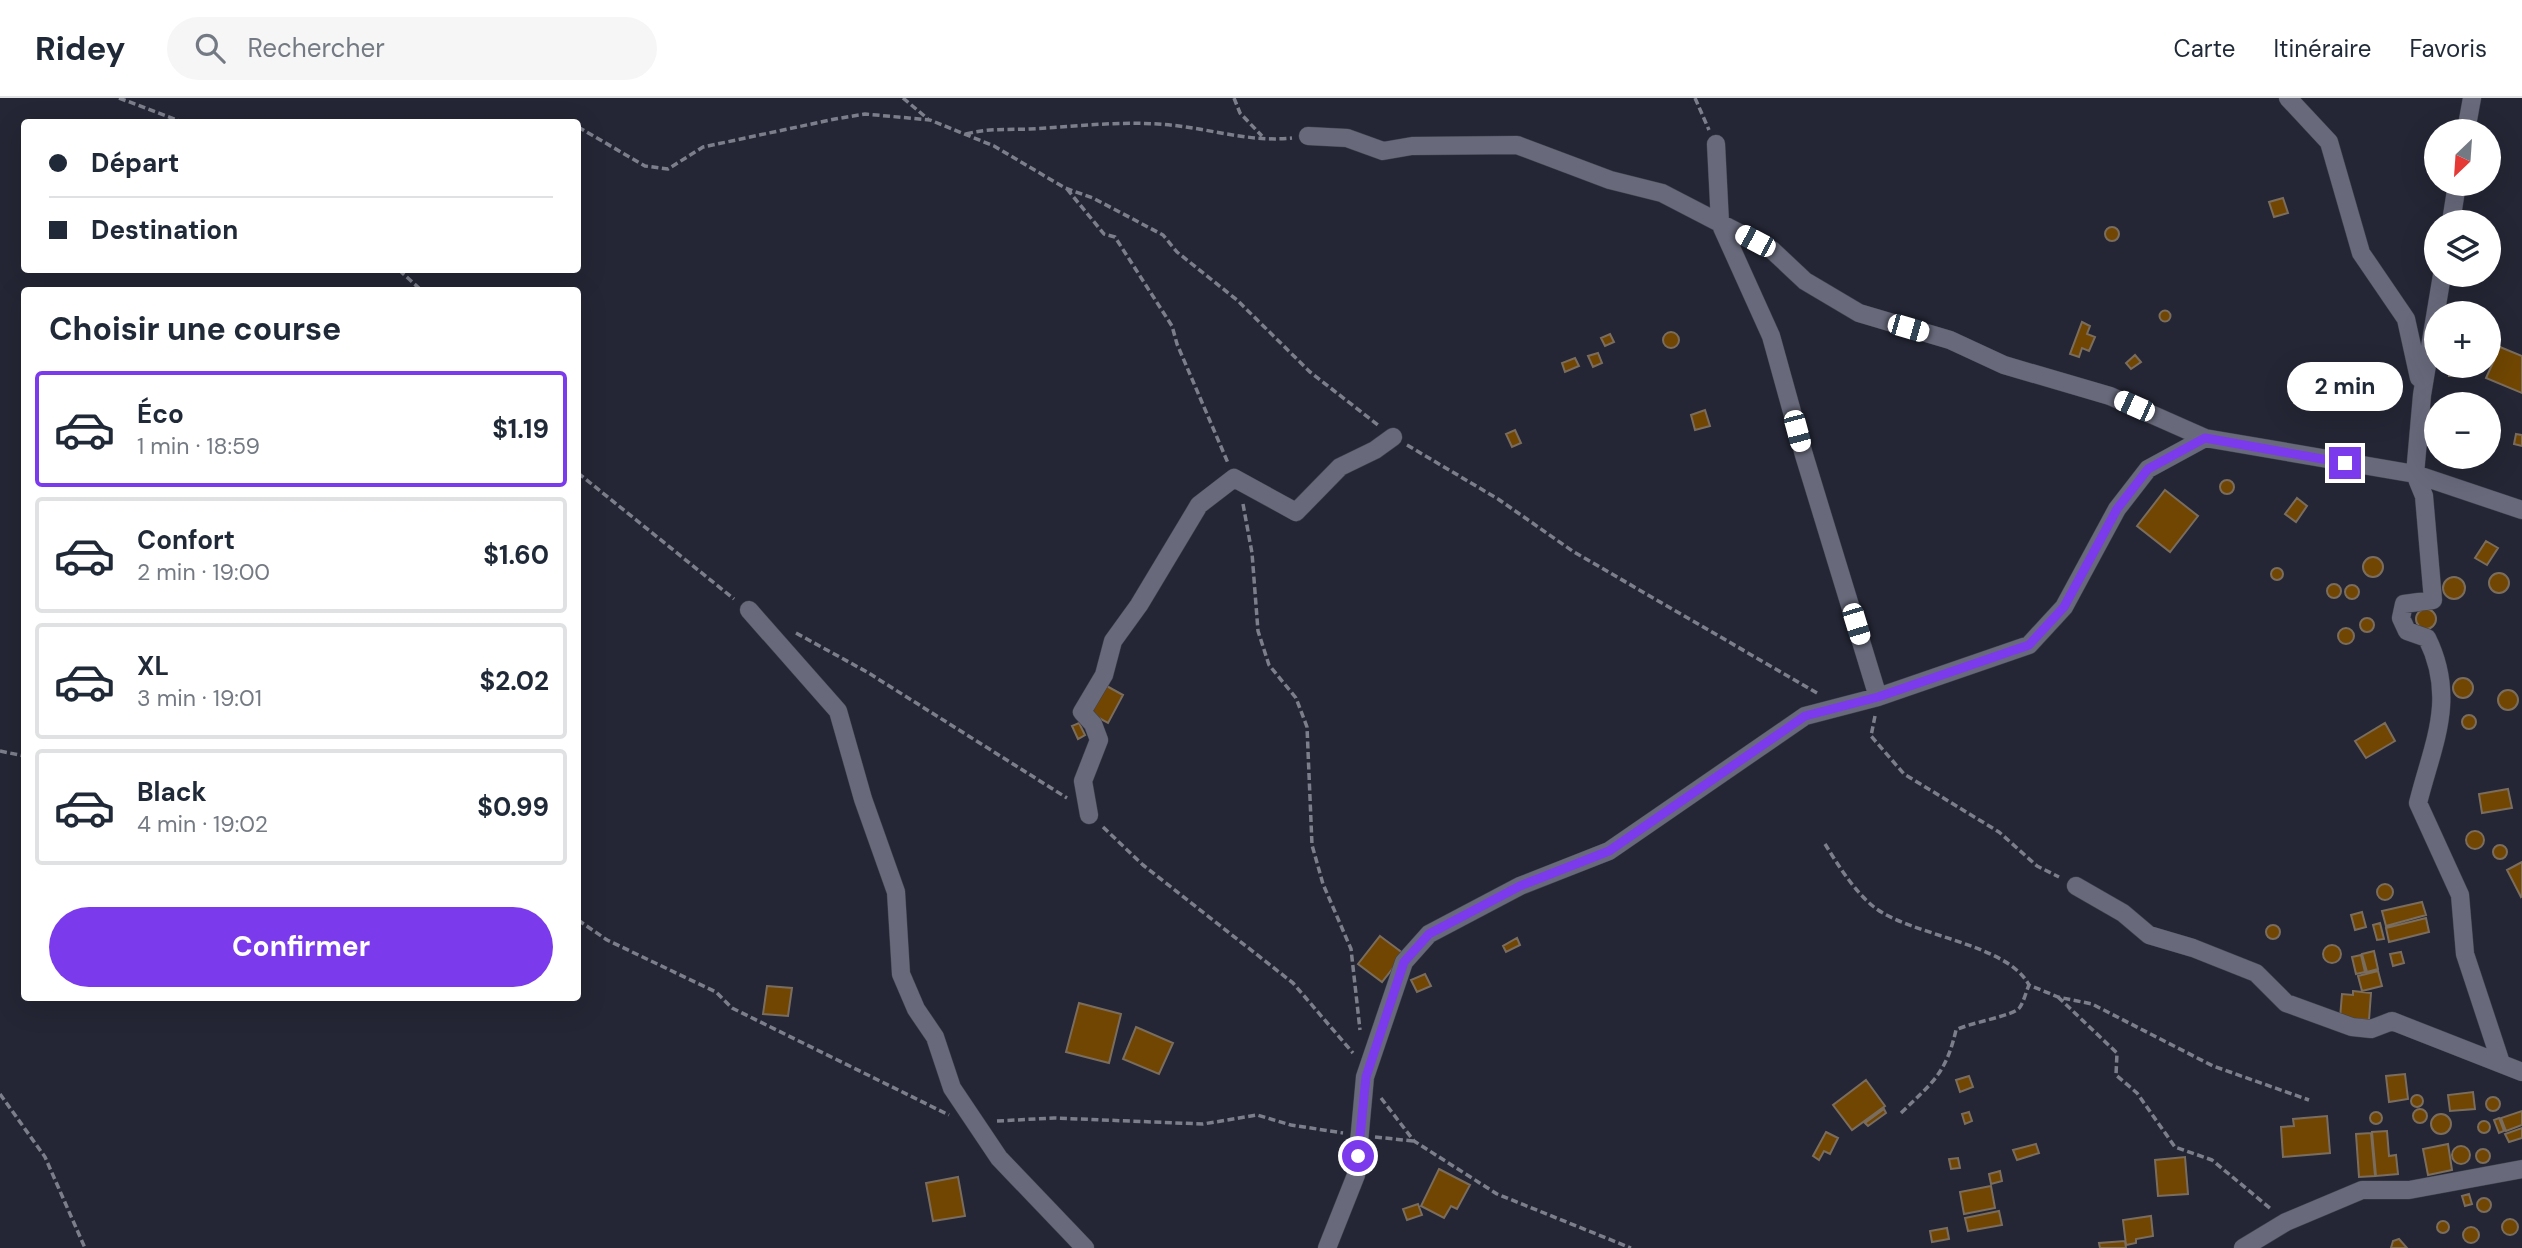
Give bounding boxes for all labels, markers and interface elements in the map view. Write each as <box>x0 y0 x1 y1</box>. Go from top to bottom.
search box <box>167 17 657 80</box>
text: Ridey <box>35 27 125 70</box>
icon: search <box>191 29 229 67</box>
text: Rechercher <box>247 31 385 65</box>
text: Carte <box>2174 33 2235 64</box>
text: Itinéraire <box>2273 33 2371 64</box>
text: Favoris <box>2409 33 2487 64</box>
north arrow <box>2424 119 2501 196</box>
map controls <box>2424 119 2501 469</box>
text: Départ <box>91 146 179 180</box>
button: layers <box>2424 210 2501 287</box>
text: Destination <box>91 213 238 247</box>
car <box>1732 222 1779 260</box>
button: + <box>2424 301 2501 378</box>
text: Choisir une course <box>49 308 341 350</box>
car <box>1885 312 1932 344</box>
callout: 2 min <box>2287 362 2403 410</box>
text: 2 min <box>2315 371 2375 401</box>
car <box>2111 388 2158 424</box>
button: − <box>2424 392 2501 469</box>
text: Éco <box>137 397 184 431</box>
icon: car <box>53 398 116 461</box>
car <box>1782 408 1813 454</box>
text: $1.19 <box>492 412 549 446</box>
text: 1 min · 18:59 <box>137 431 260 461</box>
route end <box>2329 447 2361 479</box>
text: Confort <box>137 523 235 557</box>
icon: car <box>53 524 116 587</box>
text: $1.60 <box>483 538 549 572</box>
text: 2 min · 19:00 <box>137 557 270 587</box>
car <box>1840 601 1873 647</box>
text: XL <box>137 649 169 683</box>
icon: car <box>53 650 116 713</box>
text: $2.02 <box>480 664 549 698</box>
text: 3 min · 19:01 <box>137 683 262 713</box>
text: Black <box>137 775 207 809</box>
icon: car <box>53 776 116 839</box>
text: $0.99 <box>477 790 549 824</box>
text: 4 min · 19:02 <box>137 809 268 839</box>
button: Confirmer <box>49 907 553 987</box>
route start <box>1342 1140 1374 1172</box>

